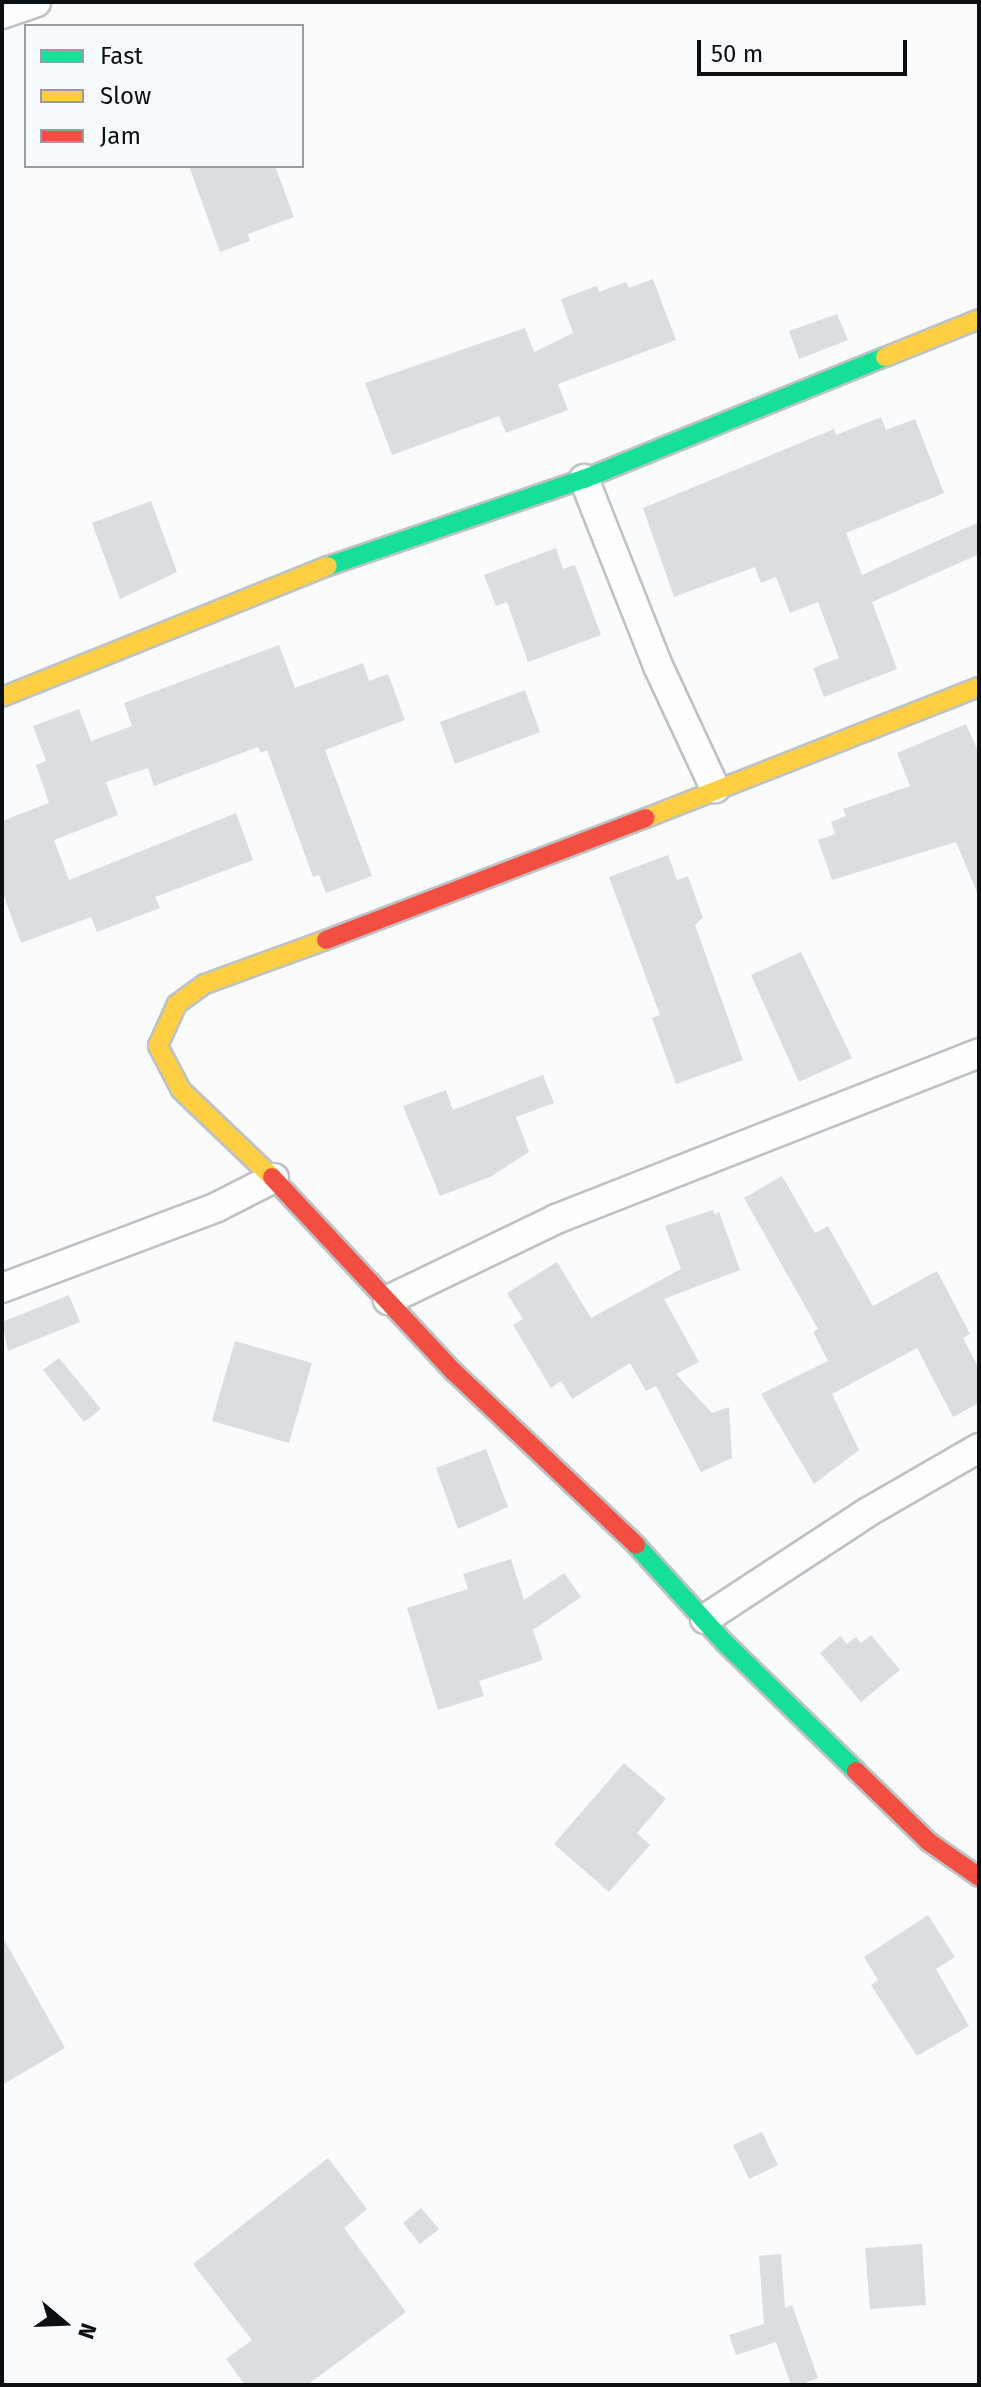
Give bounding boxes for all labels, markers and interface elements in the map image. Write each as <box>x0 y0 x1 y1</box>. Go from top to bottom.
legend <box>24 24 304 168</box>
scale bar <box>701 24 911 74</box>
text: 50 m <box>711 40 763 68</box>
text: Fast <box>100 42 143 70</box>
text: Slow <box>100 82 151 110</box>
text: Jam <box>100 122 141 150</box>
north arrow <box>24 2283 104 2363</box>
text: N <box>72 2320 102 2342</box>

